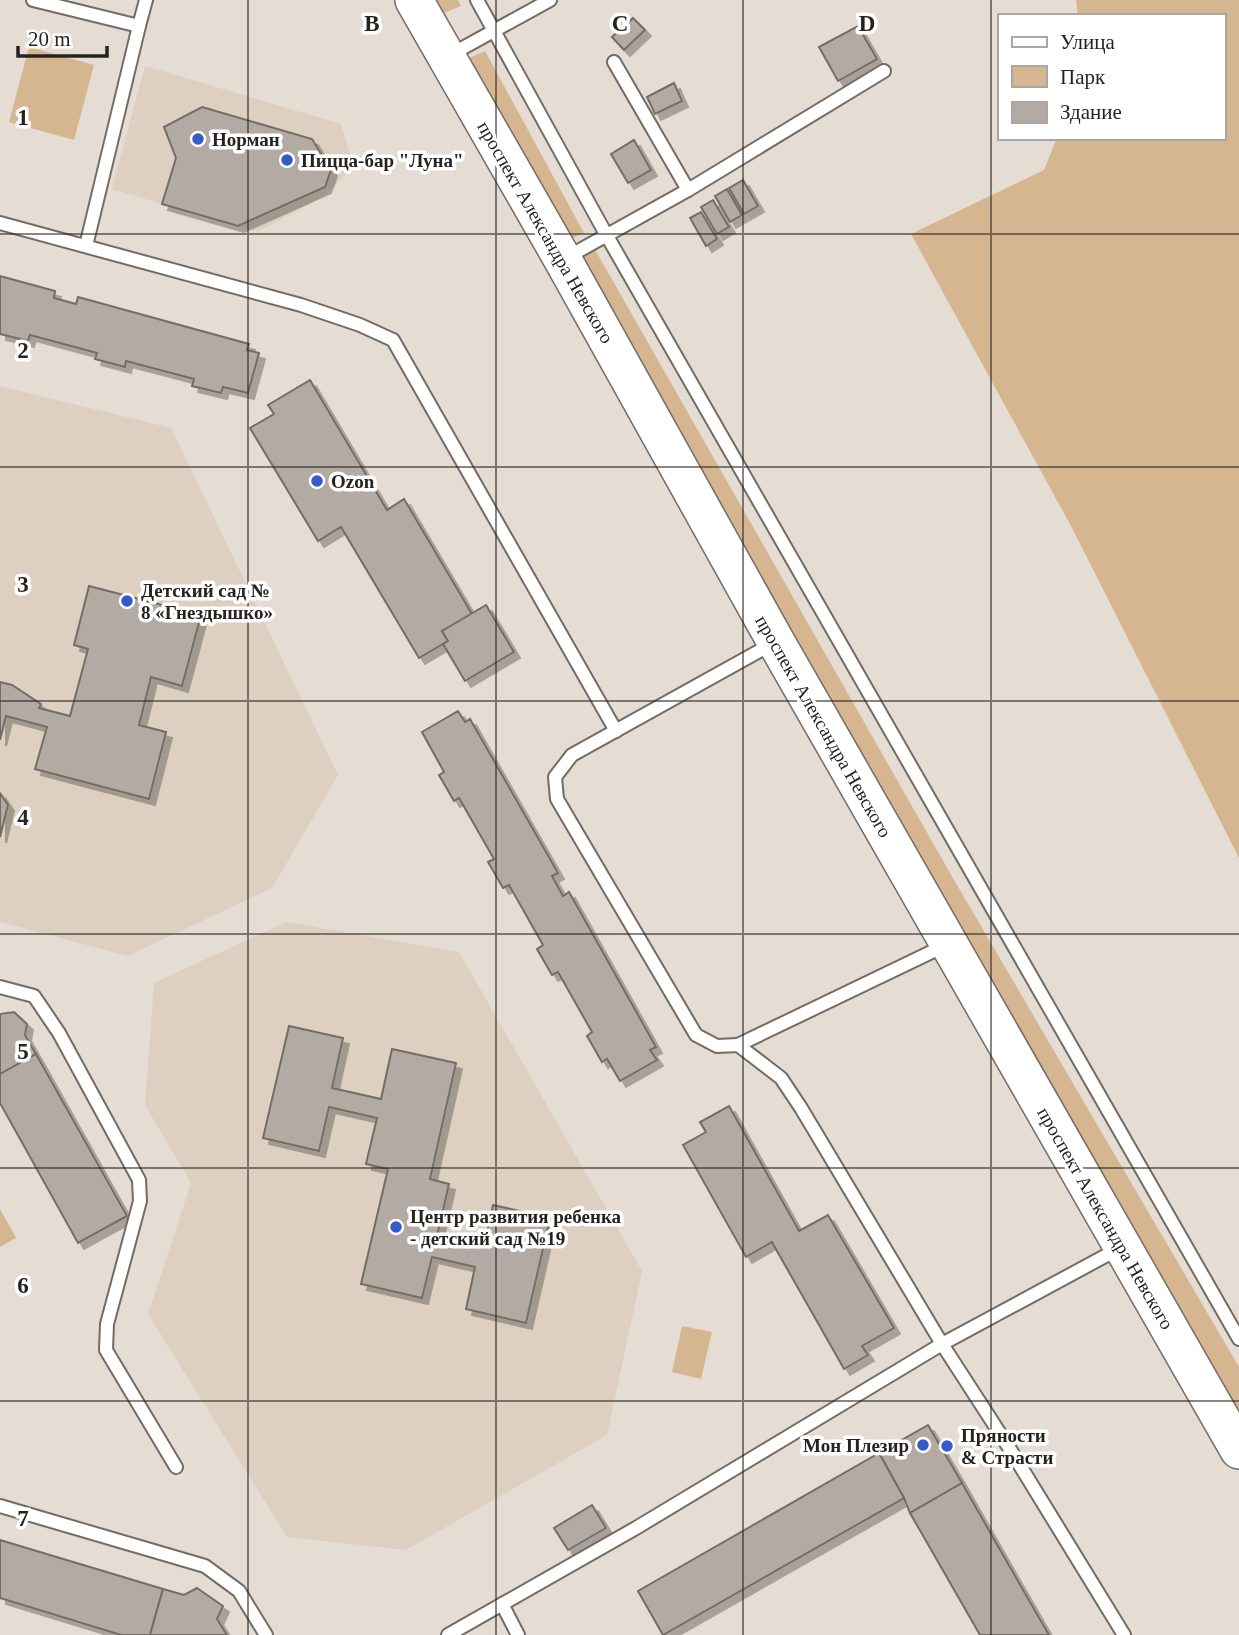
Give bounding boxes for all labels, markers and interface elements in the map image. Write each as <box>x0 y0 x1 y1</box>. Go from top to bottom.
text: B <box>364 11 380 36</box>
text: C <box>612 11 628 36</box>
text: D <box>859 11 875 36</box>
scale bar <box>18 14 107 58</box>
legend <box>998 14 1225 140</box>
text: 20 m <box>28 27 71 51</box>
text: Улица <box>1060 30 1115 54</box>
text: Парк <box>1060 65 1106 89</box>
text: Здание <box>1060 100 1122 124</box>
text: 1 <box>17 105 29 130</box>
street label: проспект Александра Невского <box>473 118 618 347</box>
place label: Норман <box>212 129 280 150</box>
marker: Норман <box>190 131 206 147</box>
place label: Пицца-бар "Луна" <box>301 150 464 171</box>
marker: Пицца-бар "Луна" <box>279 152 295 168</box>
text: 2 <box>17 338 29 363</box>
place label: Ozon <box>331 471 375 492</box>
marker: Ozon <box>309 473 325 489</box>
text: 3 <box>17 572 29 597</box>
place label: Детский сад № 8 «Гнездышко» <box>141 580 273 623</box>
marker: Детский сад № 8 «Гнездышко» <box>119 593 135 609</box>
street label: проспект Александра Невского <box>751 612 896 841</box>
text: 4 <box>17 805 29 830</box>
text: 5 <box>17 1039 29 1064</box>
street label: проспект Александра Невского <box>1033 1104 1178 1333</box>
place label: Центр развития ребенка - детский сад №19 <box>410 1206 622 1249</box>
marker: Центр развития ребенка - детский сад №19 <box>388 1219 404 1235</box>
text: 6 <box>17 1273 29 1298</box>
place label: Пряности & Страсти <box>961 1425 1053 1468</box>
place label: Мон Плезир <box>803 1435 909 1456</box>
marker: Мон Плезир <box>915 1437 931 1453</box>
marker: Пряности & Страсти <box>939 1438 955 1454</box>
text: 7 <box>17 1506 29 1531</box>

